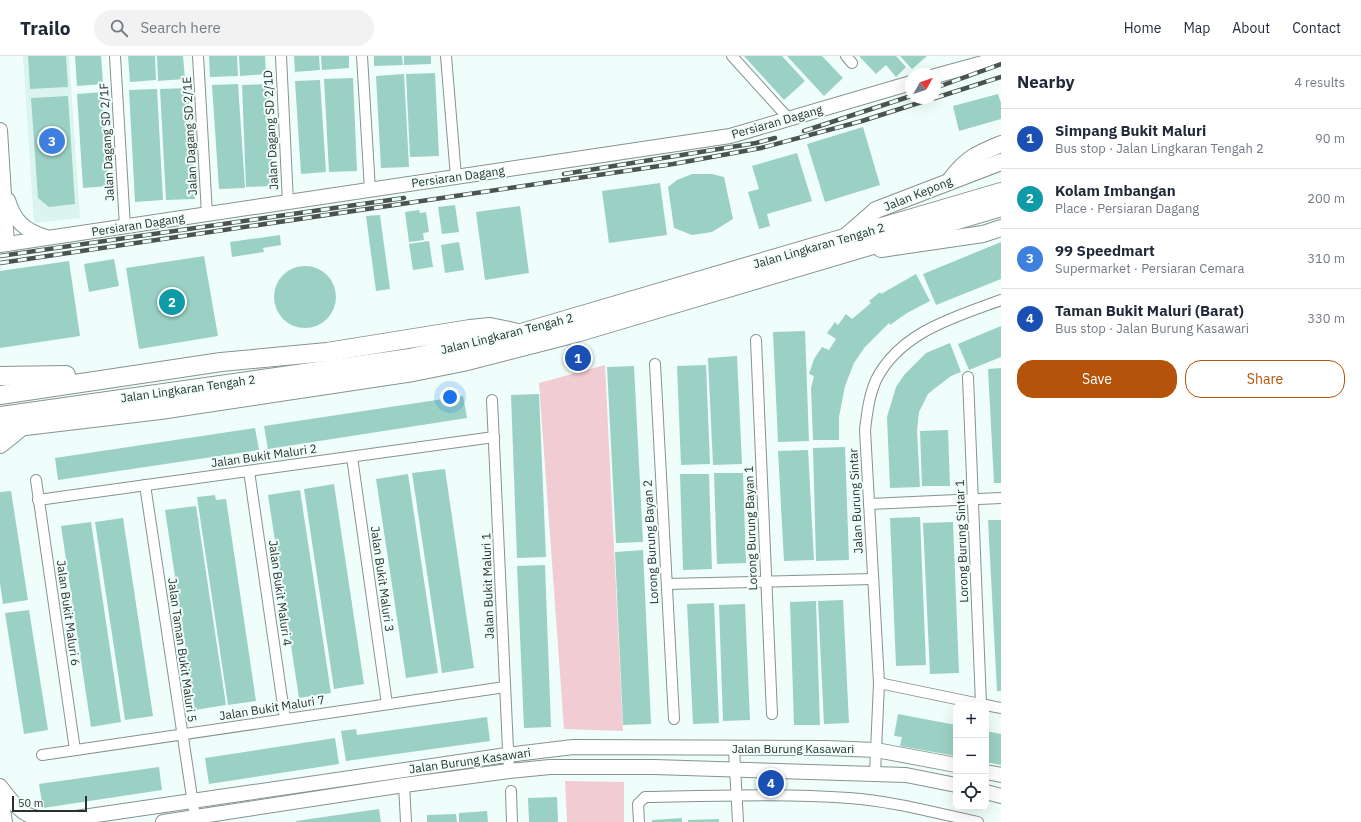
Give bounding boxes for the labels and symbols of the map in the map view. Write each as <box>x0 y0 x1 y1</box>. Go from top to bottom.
north arrow <box>905 68 941 104</box>
street label: Jalan Dagang SD 2/1D <box>260 70 281 190</box>
street label: Jalan Dagang SD 2/1E <box>179 76 200 196</box>
street label: Jalan Dagang SD 2/1F <box>96 82 117 202</box>
street label: Persiaran Dagang <box>730 101 825 142</box>
pin: 3 <box>39 126 65 156</box>
street label: Persiaran Dagang <box>410 162 506 190</box>
street label: Jalan Kepong <box>881 173 955 214</box>
street label: Persiaran Dagang <box>90 210 186 239</box>
street label: Jalan Lingkaran Tengah 2 <box>751 220 886 271</box>
pin: 2 <box>159 287 185 317</box>
street label: Jalan Lingkaran Tengah 2 <box>439 310 575 357</box>
pin: 1 <box>565 343 591 373</box>
street label: Jalan Lingkaran Tengah 2 <box>119 372 256 405</box>
your location <box>440 387 460 407</box>
street label: Jalan Bukit Maluri 2 <box>210 441 318 470</box>
street label: Jalan Burung Sintar <box>845 447 866 554</box>
street label: Lorong Burung Bayan 1 <box>741 465 760 591</box>
street label: Lorong Burung Bayan 2 <box>640 479 661 605</box>
street label: Lorong Burung Sintar 1 <box>952 479 971 603</box>
street label: Jalan Bukit Maluri 3 <box>368 525 397 633</box>
street label: Jalan Bukit Maluri 1 <box>478 533 497 640</box>
street label: Jalan Bukit Maluri 4 <box>266 539 295 647</box>
street label: Jalan Bukit Maluri 6 <box>54 559 83 667</box>
street label: Jalan Taman Bukit Maluri 5 <box>165 577 200 723</box>
street label: Jalan Bukit Maluri 7 <box>218 692 326 723</box>
street label: Jalan Burung Kasawari <box>732 741 854 756</box>
street label: Jalan Burung Kasawari <box>408 745 532 776</box>
pin: 4 <box>758 768 784 798</box>
scale bar <box>12 794 87 813</box>

